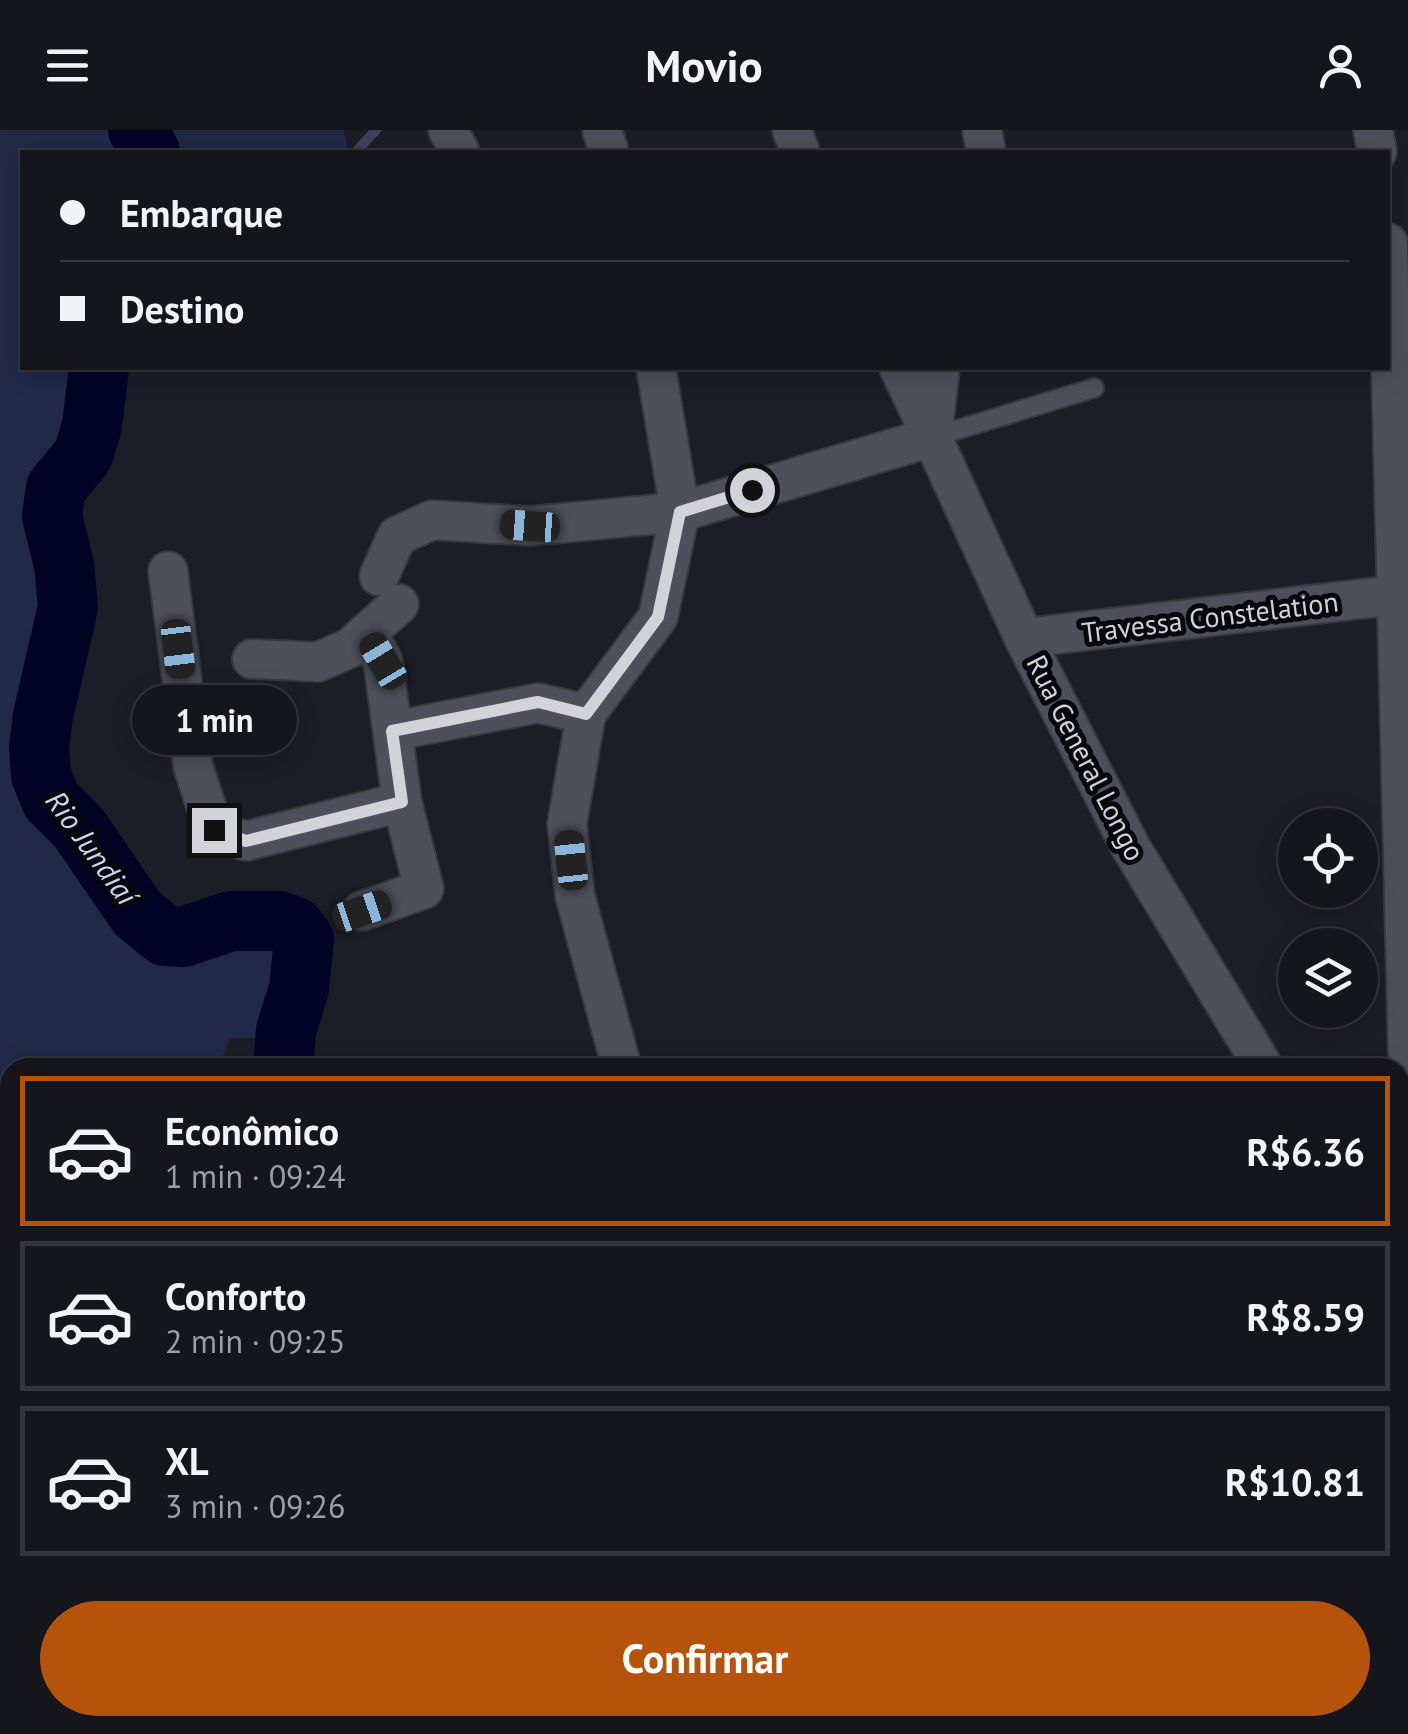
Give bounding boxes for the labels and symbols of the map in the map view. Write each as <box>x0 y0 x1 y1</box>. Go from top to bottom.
route start <box>730 468 775 513</box>
car <box>499 509 561 543</box>
street label: Travessa Constelation <box>1080 582 1340 651</box>
car <box>159 617 197 681</box>
car <box>355 628 411 694</box>
street label: Rua General Longo <box>1019 649 1154 867</box>
callout: 1 min <box>132 685 296 755</box>
water label: Rio Jundiaí <box>38 782 149 915</box>
route end <box>192 808 237 853</box>
car <box>553 829 589 891</box>
car <box>329 887 395 935</box>

